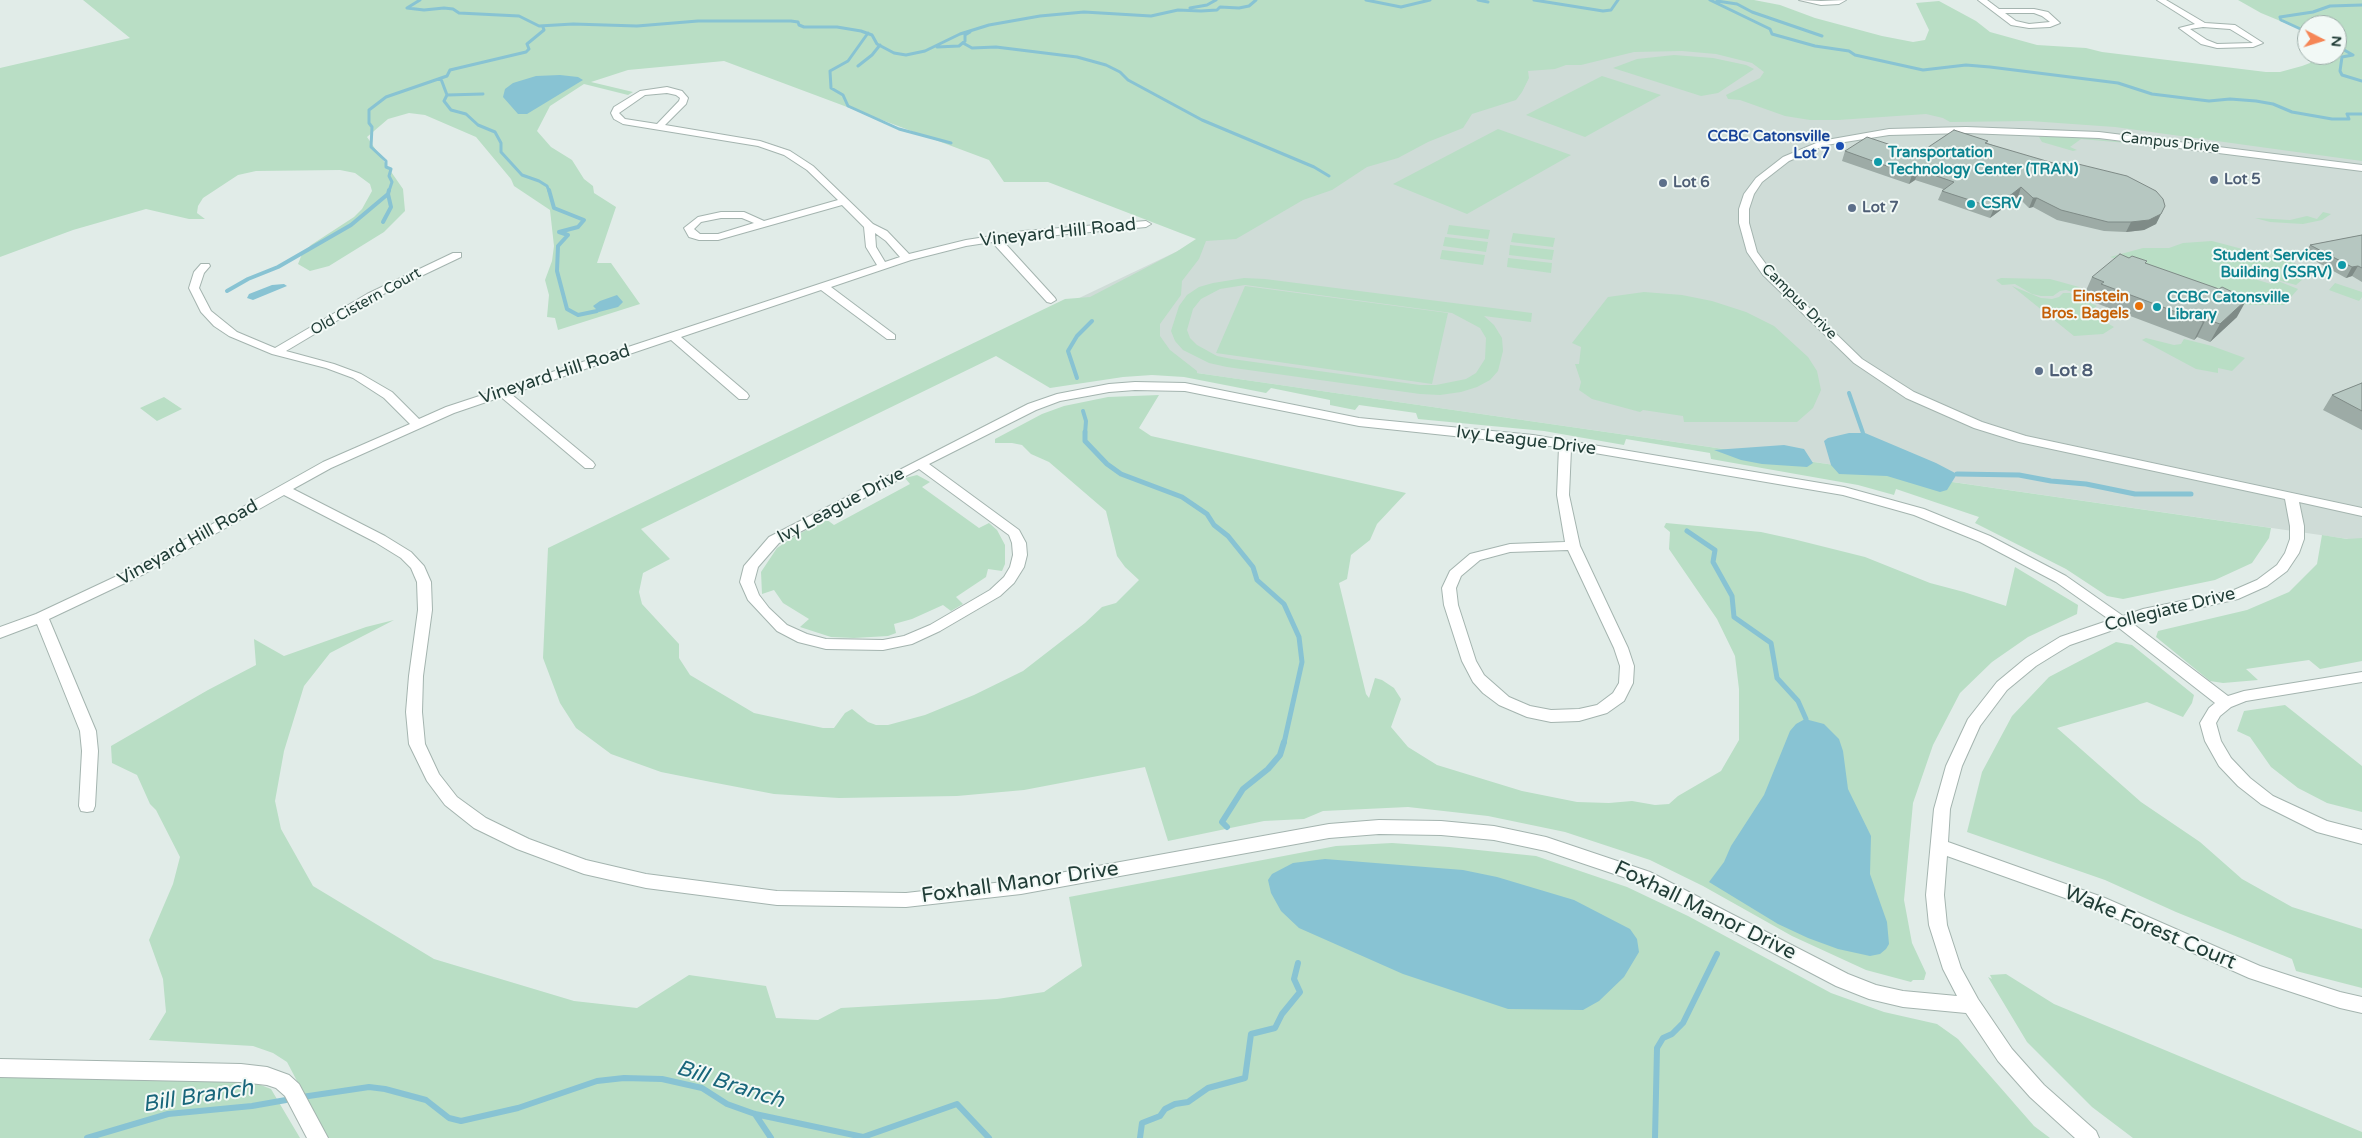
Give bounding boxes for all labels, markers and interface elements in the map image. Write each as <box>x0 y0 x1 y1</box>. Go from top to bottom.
north arrow <box>2297 15 2347 65</box>
text: N <box>2327 35 2345 48</box>
place label: CCBC Catonsville Lot 7 <box>1707 128 1830 163</box>
street label: Campus Drive <box>2120 129 2220 157</box>
marker: CCBC Catonsville Lot 7 <box>1834 140 1846 152</box>
place label: Transportation Technology Center (TRAN) <box>1888 144 2078 179</box>
marker: Transportation Technology Center (TRAN) <box>1872 156 1884 168</box>
place label: Lot 5 <box>2224 171 2261 189</box>
place label: Lot 6 <box>1673 174 1710 192</box>
marker: Lot 5 <box>2208 174 2220 186</box>
marker: Lot 6 <box>1657 177 1669 189</box>
place label: CSRV <box>1981 195 2022 213</box>
marker: CSRV <box>1965 198 1977 210</box>
place label: Lot 7 <box>1862 199 1899 217</box>
marker: Lot 7 <box>1846 202 1858 214</box>
street label: Vineyard Hill Road <box>979 214 1137 252</box>
place label: Student Services Building (SSRV) <box>2213 247 2332 282</box>
marker: Student Services Building (SSRV) <box>2336 259 2348 271</box>
street label: Campus Drive <box>1758 261 1840 343</box>
street label: Old Cistern Court <box>308 264 424 340</box>
place label: Einstein Bros. Bagels <box>2041 288 2129 323</box>
place label: CCBC Catonsville Library <box>2167 289 2290 324</box>
marker: Einstein Bros. Bagels <box>2133 300 2145 312</box>
marker: CCBC Catonsville Library <box>2151 301 2163 313</box>
street label: Vineyard Hill Road <box>477 340 633 410</box>
place label: Lot 8 <box>2049 360 2093 382</box>
marker: Lot 8 <box>2033 365 2045 377</box>
street label: Ivy League Drive <box>1455 422 1597 460</box>
street label: Ivy League Drive <box>774 463 908 549</box>
street label: Vineyard Hill Road <box>114 496 262 590</box>
street label: Collegiate Drive <box>2102 583 2238 637</box>
street label: Foxhall Manor Drive <box>1610 856 1800 966</box>
street label: Foxhall Manor Drive <box>920 857 1120 909</box>
street label: Wake Forest Court <box>2060 880 2240 976</box>
water label: Bill Branch <box>673 1055 787 1115</box>
water label: Bill Branch <box>141 1075 255 1119</box>

